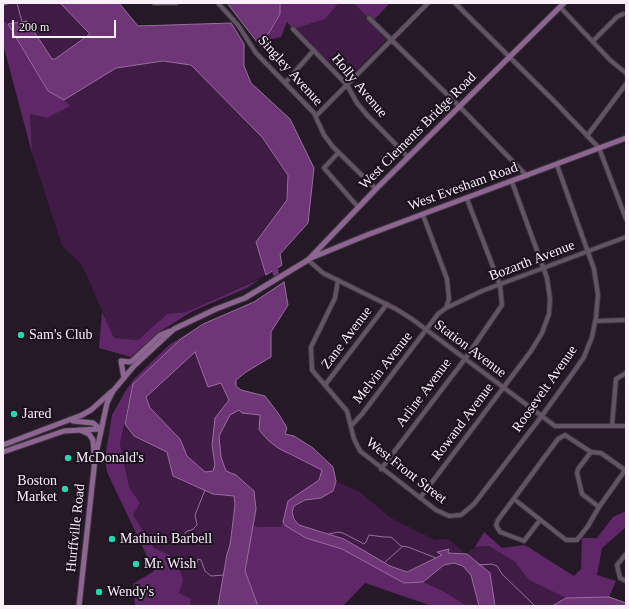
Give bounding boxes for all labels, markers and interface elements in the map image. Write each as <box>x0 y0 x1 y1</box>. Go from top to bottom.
scale bar <box>14 12 118 38</box>
text: 200 m <box>19 20 49 34</box>
street label: Singley Avenue <box>254 32 326 110</box>
street label: Holly Avenue <box>328 51 390 121</box>
street label: West Clements Bridge Road <box>356 69 480 193</box>
street label: West Evesham Road <box>406 159 520 215</box>
street label: Bozarth Avenue <box>487 237 577 285</box>
street label: Zane Avenue <box>318 303 376 373</box>
street label: Station Avenue <box>431 317 509 381</box>
place label: Sam's Club <box>29 327 93 343</box>
street label: Melvin Avenue <box>350 329 416 407</box>
marker: Sam's Club <box>16 330 26 340</box>
street label: Roosevelt Avenue <box>509 342 581 436</box>
street label: Arline Avenue <box>393 355 455 431</box>
street label: Rowand Avenue <box>428 380 498 464</box>
place label: Jared <box>22 406 52 422</box>
marker: Jared <box>9 409 19 419</box>
street label: West Front Street <box>362 434 450 508</box>
place label: McDonald's <box>76 450 144 466</box>
marker: McDonald's <box>63 453 73 463</box>
place label: Boston Market <box>17 473 57 506</box>
street label: Hurffville Road <box>63 483 89 573</box>
marker: Boston Market <box>60 484 70 494</box>
place label: Mathuin Barbell <box>120 531 212 547</box>
marker: Mathuin Barbell <box>107 534 117 544</box>
place label: Mr. Wish <box>144 556 196 572</box>
marker: Mr. Wish <box>131 559 141 569</box>
place label: Wendy's <box>107 584 154 600</box>
marker: Wendy's <box>94 587 104 597</box>

